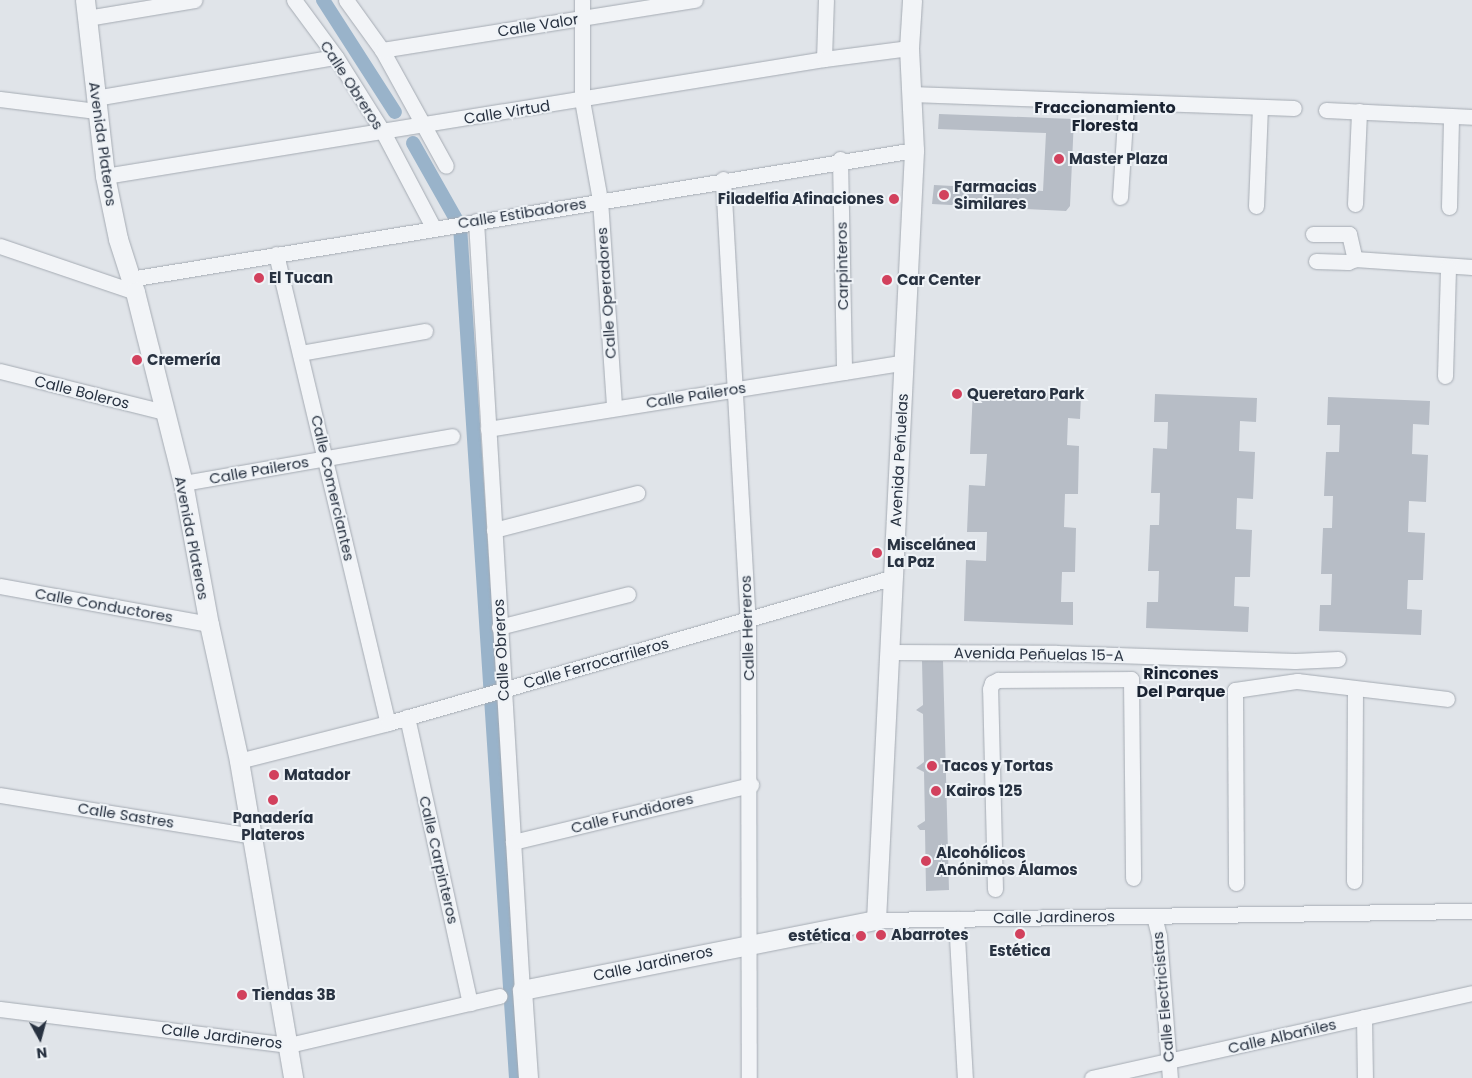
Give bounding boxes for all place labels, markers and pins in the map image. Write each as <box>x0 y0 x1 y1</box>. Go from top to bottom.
place label: Master Plaza <box>1069 150 1168 168</box>
marker: Master Plaza <box>1053 153 1065 165</box>
place label: Farmacias Similares <box>954 177 1037 212</box>
marker: Farmacias Similares <box>938 189 950 201</box>
place label: Filadelfia Afinaciones <box>718 190 884 208</box>
marker: Filadelfia Afinaciones <box>888 193 900 205</box>
place label: El Tucan <box>269 269 333 287</box>
place label: Car Center <box>897 271 981 289</box>
marker: El Tucan <box>253 272 265 284</box>
marker: Car Center <box>881 274 893 286</box>
place label: Cremería <box>147 351 221 369</box>
marker: Cremería <box>131 354 143 366</box>
place label: Queretaro Park <box>967 385 1084 403</box>
marker: Queretaro Park <box>951 388 963 400</box>
place label: Miscelánea La Paz <box>887 535 976 570</box>
marker: Miscelánea La Paz <box>871 547 883 559</box>
place label: Tacos y Tortas <box>942 757 1053 775</box>
marker: Tacos y Tortas <box>926 760 938 772</box>
place label: Matador <box>284 766 350 784</box>
marker: Matador <box>268 769 280 781</box>
place label: Kairos 125 <box>946 782 1023 800</box>
marker: Kairos 125 <box>930 785 942 797</box>
marker: Panadería Plateros <box>267 794 279 806</box>
place label: Panadería Plateros <box>233 808 313 843</box>
place label: Alcohólicos Anónimos Álamos <box>936 843 1078 878</box>
marker: Alcohólicos Anónimos Álamos <box>920 855 932 867</box>
place label: Abarrotes <box>891 926 969 944</box>
place label: estética <box>788 927 851 945</box>
marker: Estética <box>1014 928 1026 940</box>
marker: Abarrotes <box>875 929 887 941</box>
marker: estética <box>855 930 867 942</box>
place label: Estética <box>989 942 1051 960</box>
place label: Tiendas 3B <box>252 986 336 1004</box>
marker: Tiendas 3B <box>236 989 248 1001</box>

